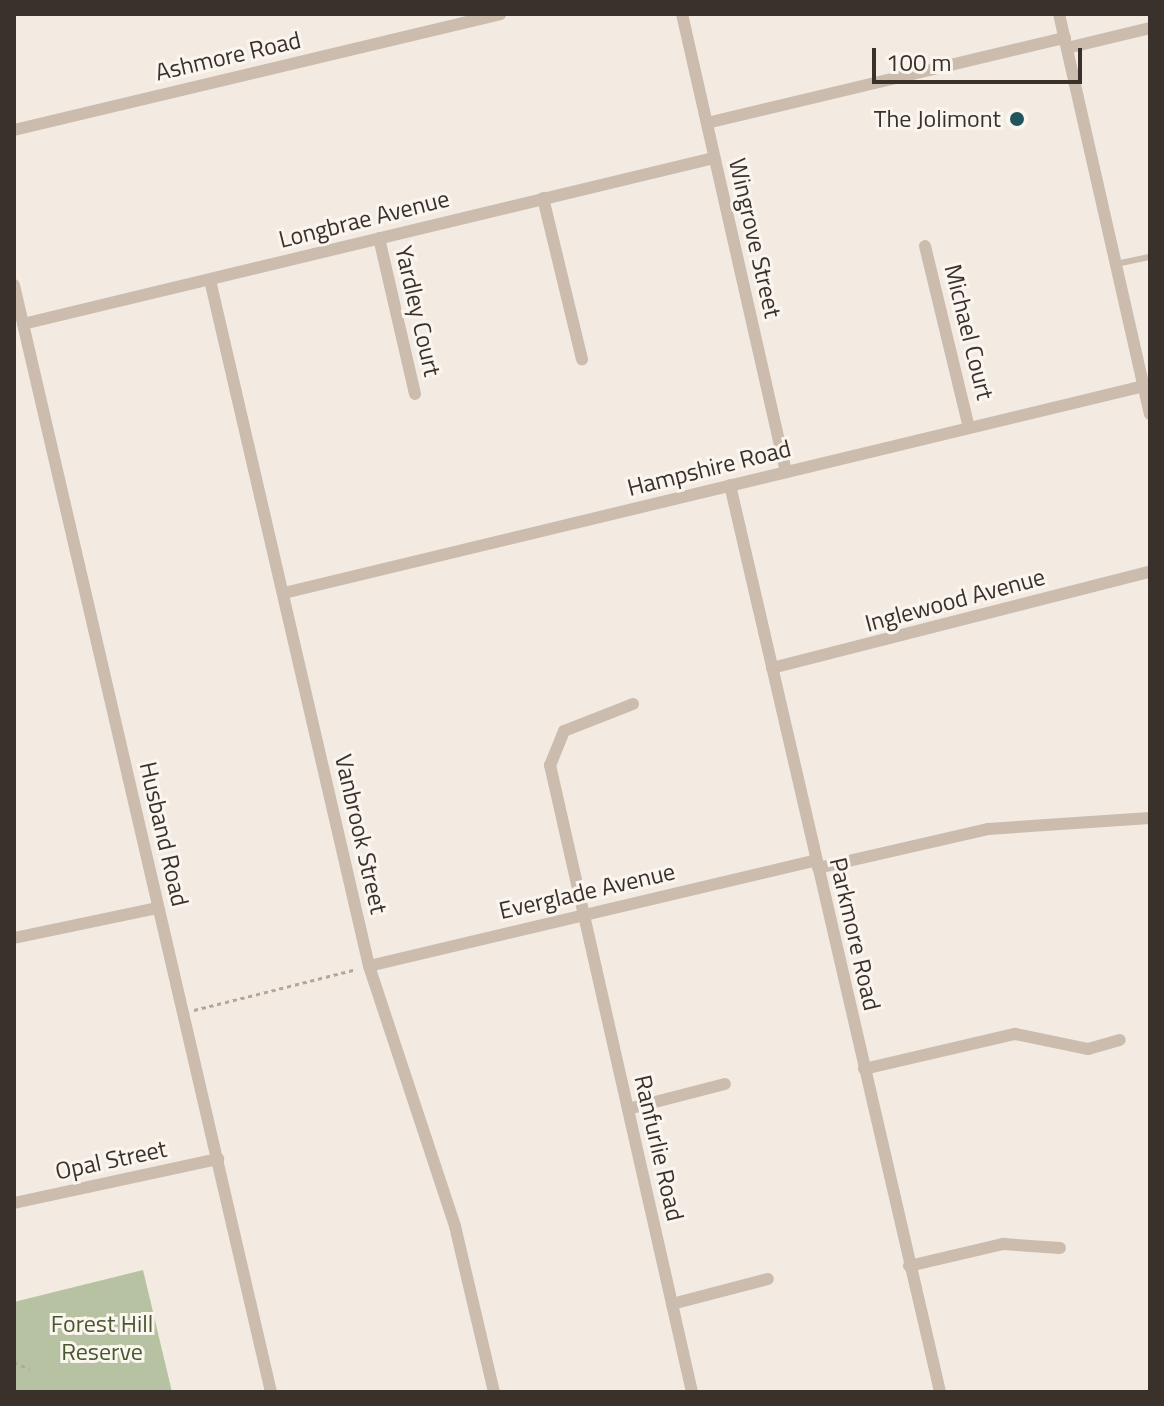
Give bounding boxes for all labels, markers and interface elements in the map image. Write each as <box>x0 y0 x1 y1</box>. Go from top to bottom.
street label: Ashmore Road <box>152 25 304 87</box>
scale bar <box>876 32 1086 82</box>
text: 100 m <box>886 44 952 80</box>
place label: The Jolimont <box>874 105 1001 133</box>
marker: The Jolimont <box>1008 110 1026 128</box>
street label: Wingrove Street <box>723 155 787 321</box>
street label: Longbrae Avenue <box>276 184 452 254</box>
street label: Yardley Court <box>389 243 447 379</box>
street label: Michael Court <box>938 261 1000 403</box>
street label: Hampshire Road <box>624 434 794 502</box>
street label: Inglewood Avenue <box>862 562 1048 638</box>
street label: Vanbrook Street <box>329 751 393 917</box>
street label: Husband Road <box>133 759 195 909</box>
street label: Parkmore Road <box>823 855 887 1013</box>
street label: Everglade Avenue <box>496 857 678 925</box>
street label: Ranfurlie Road <box>628 1072 690 1224</box>
street label: Opal Street <box>53 1134 169 1186</box>
park label: Forest Hill Reserve <box>51 1310 153 1366</box>

